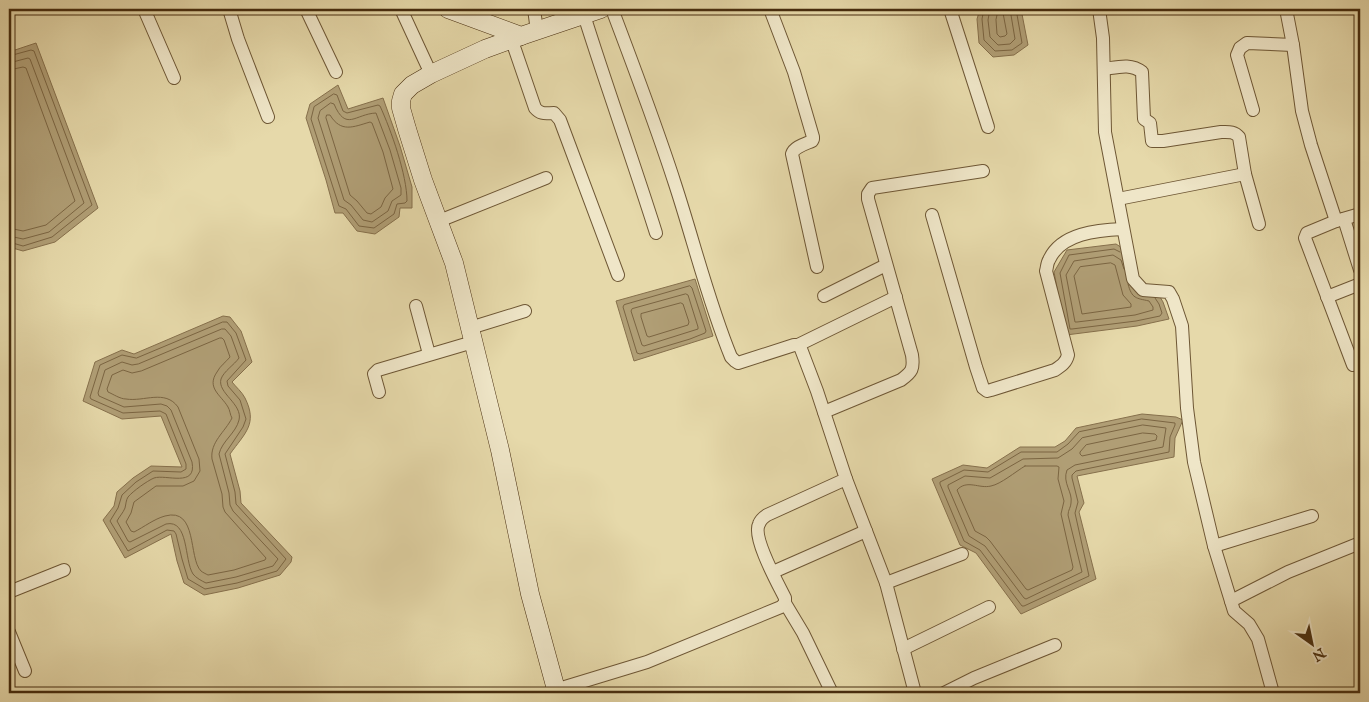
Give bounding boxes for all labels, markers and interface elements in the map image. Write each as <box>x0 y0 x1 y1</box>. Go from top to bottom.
north arrow <box>1286 620 1336 670</box>
text: N <box>1309 643 1329 665</box>

